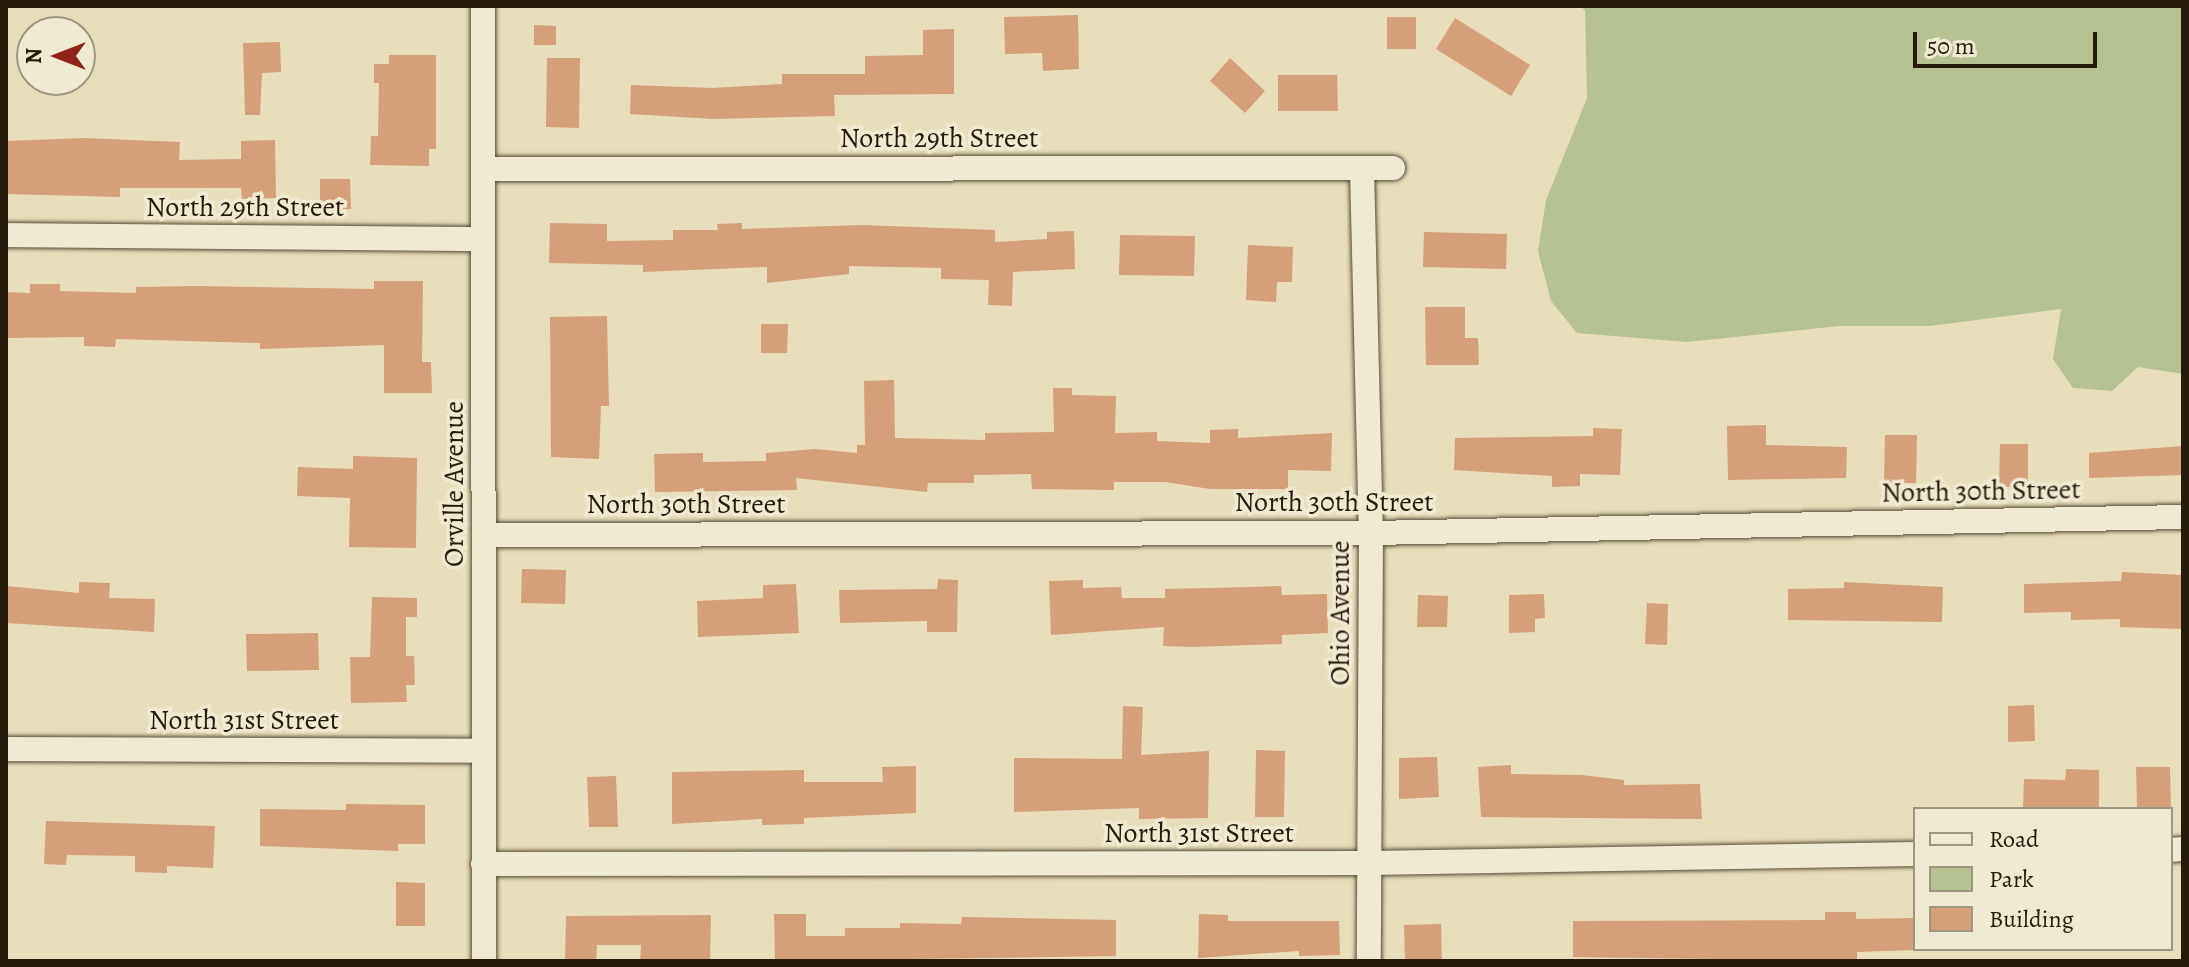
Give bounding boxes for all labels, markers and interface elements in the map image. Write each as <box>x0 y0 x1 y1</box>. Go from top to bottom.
north arrow <box>16 16 96 96</box>
scale bar <box>1917 16 2101 66</box>
text: 50 m <box>1927 30 1975 62</box>
text: N <box>19 48 49 64</box>
street label: North 29th Street <box>840 121 1038 155</box>
street label: North 29th Street <box>146 190 344 224</box>
street label: Orville Avenue <box>437 401 471 567</box>
street label: North 30th Street <box>1881 472 2081 510</box>
street label: North 30th Street <box>1234 485 1434 519</box>
street label: North 30th Street <box>586 487 786 521</box>
street label: Ohio Avenue <box>1323 540 1357 686</box>
street label: North 31st Street <box>149 703 339 737</box>
legend <box>1913 807 2173 951</box>
street label: North 31st Street <box>1104 816 1294 850</box>
text: Road <box>1989 823 2039 855</box>
text: Park <box>1989 863 2034 895</box>
text: Building <box>1989 903 2074 935</box>

